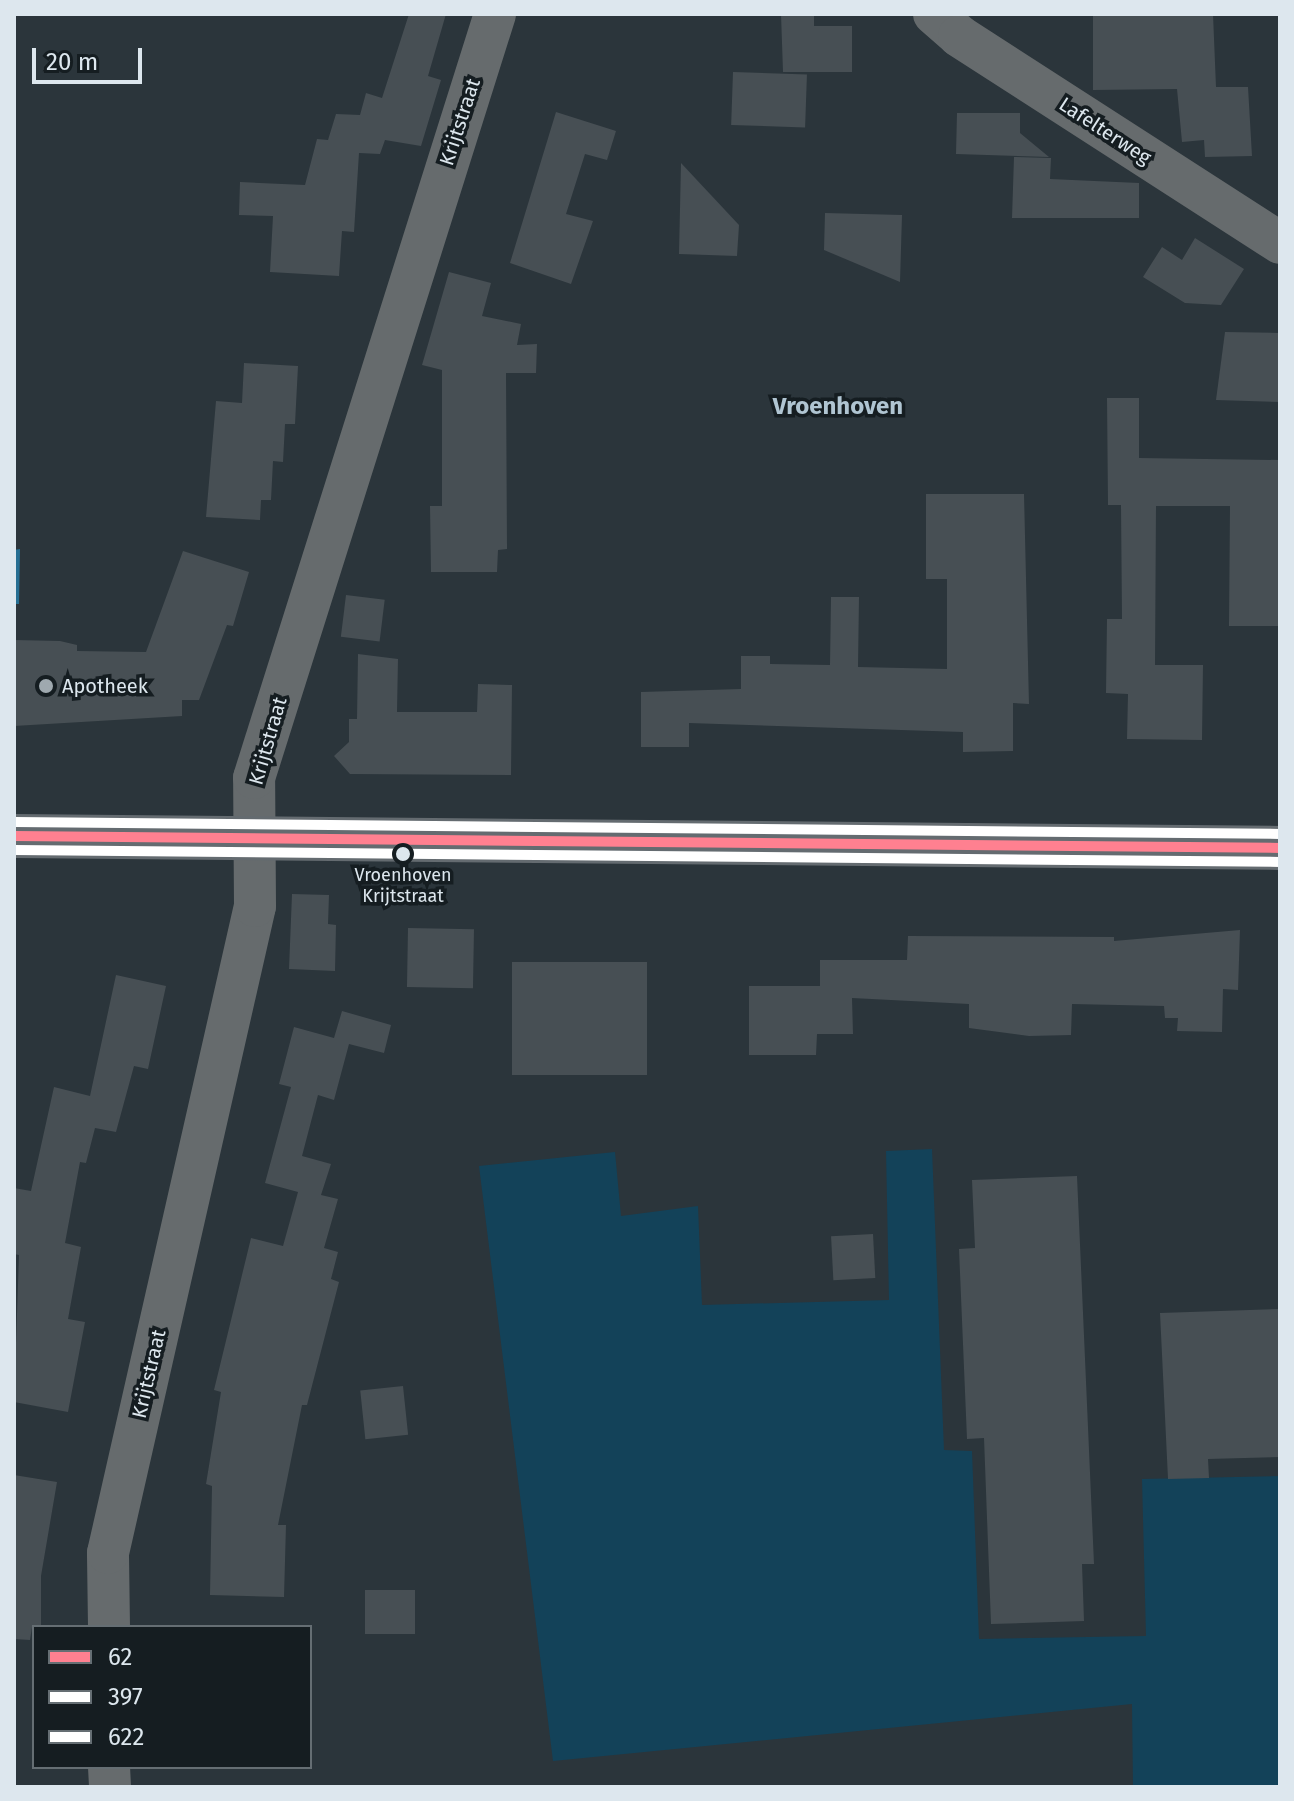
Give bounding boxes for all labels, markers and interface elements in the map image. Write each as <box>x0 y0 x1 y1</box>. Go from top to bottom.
scale bar <box>36 32 146 82</box>
text: 20 m <box>46 48 98 76</box>
street label: Krijtstraat <box>435 75 485 169</box>
street label: Lafelterweg <box>1054 92 1156 170</box>
district label: Vroenhoven <box>773 393 903 421</box>
place label: Apotheek <box>62 674 148 698</box>
marker: Apotheek <box>37 677 55 695</box>
street label: Krijtstraat <box>244 694 292 788</box>
marker: Vroenhoven Krijtstraat <box>395 846 411 862</box>
place label: Vroenhoven Krijtstraat <box>354 865 452 908</box>
street label: Krijtstraat <box>127 1327 171 1421</box>
legend <box>32 1625 312 1769</box>
text: 62 <box>108 1643 132 1671</box>
text: 397 <box>108 1683 143 1711</box>
text: 622 <box>108 1723 144 1751</box>

